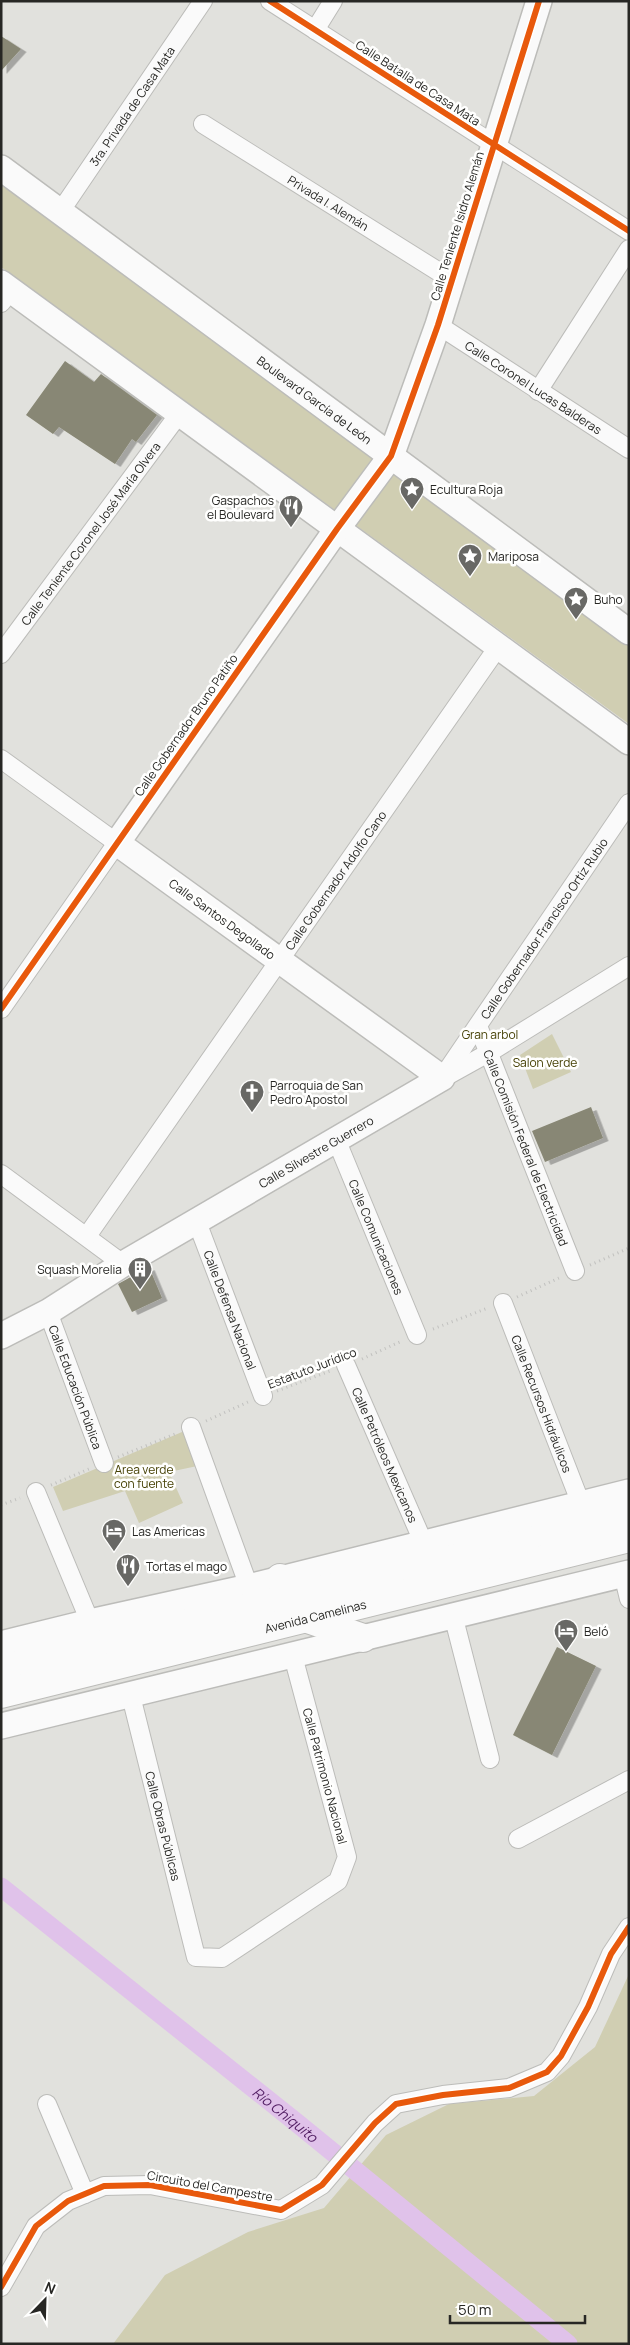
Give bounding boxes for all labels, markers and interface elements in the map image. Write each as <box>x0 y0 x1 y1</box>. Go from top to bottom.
street label: Calle Batalla de Casa Mata <box>352 36 484 130</box>
street label: 3ra. Privada de Casa Mata <box>85 43 178 169</box>
street label: Calle Teniente Isidro Alemán <box>426 149 488 303</box>
street label: Privada I. Alemán <box>285 171 372 234</box>
street label: Calle Coronel Lucas Balderas <box>462 336 605 438</box>
street label: Boulevard García de León <box>254 352 376 448</box>
street label: Calle Teniente Coronel José María Olvera <box>17 438 164 629</box>
place icon: Ecultura Roja <box>399 476 425 510</box>
place label: Ecultura Roja <box>430 481 503 498</box>
place label: Gaspachos el Boulevard <box>207 492 274 523</box>
restaurant icon: Gaspachos el Boulevard <box>278 494 304 528</box>
place icon: Mariposa <box>457 543 483 577</box>
place label: Mariposa <box>488 548 539 565</box>
place icon: Buho <box>563 586 589 620</box>
place label: Buho <box>594 591 623 608</box>
street label: Calle Gobernador Bruno Patiño <box>130 651 242 799</box>
street label: Calle Gobernador Adolfo Cano <box>281 807 390 953</box>
street label: Calle Gobernador Francisco Ortiz Rubio <box>476 834 611 1022</box>
street label: Calle Santos Degollado <box>165 875 279 963</box>
park label: Gran arbol <box>462 1026 518 1043</box>
street label: Calle Comisión Federal de Electricidad <box>480 1047 573 1248</box>
park label: Salon verde <box>513 1054 577 1071</box>
place label: Parroquia de San Pedro Apostol <box>270 1077 363 1108</box>
church icon: Parroquia de San Pedro Apostol <box>239 1079 265 1113</box>
street label: Calle Silvestre Guerrero <box>255 1111 376 1192</box>
street label: Calle Comunicaciones <box>345 1177 408 1297</box>
street label: Calle Defensa Nacional <box>200 1248 261 1372</box>
building icon: Squash Morelia <box>127 1256 153 1290</box>
place label: Squash Morelia <box>37 1261 122 1278</box>
street label: Calle Educación Pública <box>45 1323 107 1451</box>
street label: Calle Recursos Hidráulicos <box>508 1332 576 1475</box>
street label: Estatuto Jurídico <box>265 1343 359 1393</box>
street label: Calle Petróleos Mexicanos <box>348 1385 422 1525</box>
park label: Area verde con fuente <box>114 1461 174 1492</box>
hotel icon: Las Americas <box>101 1518 127 1552</box>
place label: Las Americas <box>132 1523 205 1540</box>
restaurant icon: Tortas el mago <box>115 1553 141 1587</box>
place label: Tortas el mago <box>146 1558 227 1575</box>
street label: Avenida Camelinas <box>263 1595 368 1637</box>
hotel icon: Beló <box>553 1618 579 1652</box>
place label: Beló <box>584 1623 608 1640</box>
street label: Calle Patrimonio Nacional <box>299 1706 351 1846</box>
street label: Calle Obras Públicas <box>142 1769 185 1883</box>
water label: Río Chiquito <box>249 2082 323 2146</box>
street label: Circuito del Campestre <box>146 2167 274 2205</box>
north arrow <box>20 2275 70 2325</box>
text: N <box>42 2277 59 2298</box>
scale bar <box>450 2292 585 2324</box>
text: 50 m <box>458 2299 492 2320</box>

